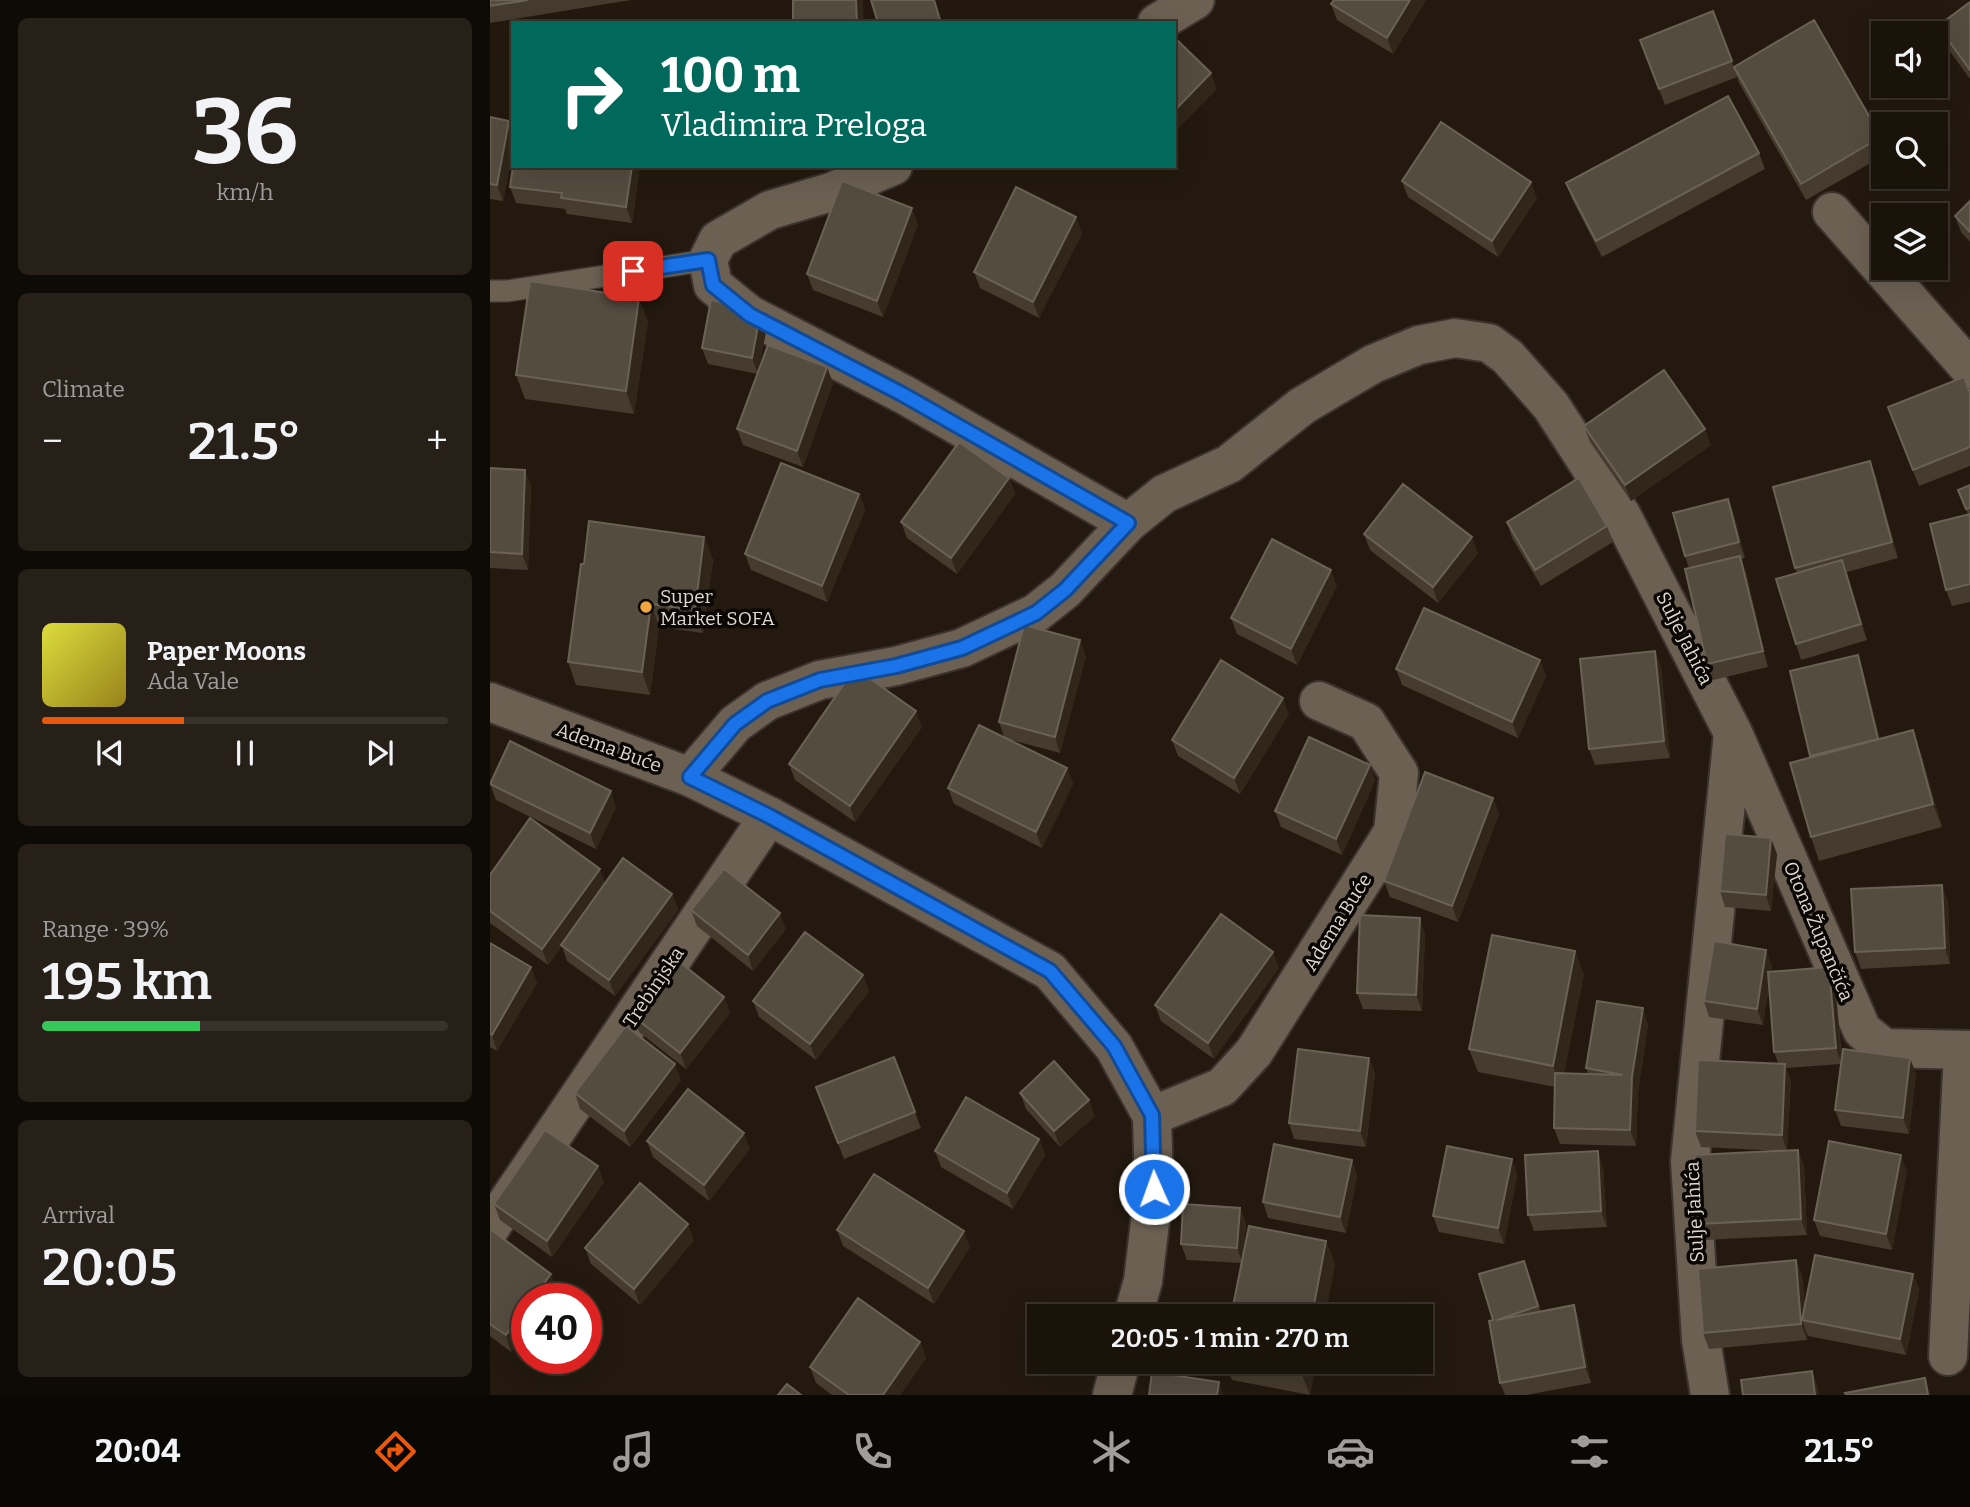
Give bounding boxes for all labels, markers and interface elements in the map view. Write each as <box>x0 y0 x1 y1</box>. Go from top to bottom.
map controls <box>1871 21 1948 280</box>
button: sound <box>1871 21 1948 98</box>
text: 100 m <box>661 46 800 105</box>
icon: right <box>546 49 637 140</box>
text: 36 <box>192 78 298 187</box>
text: Vladimira Preloga <box>661 106 927 144</box>
button: search <box>1871 112 1948 189</box>
text: km/h <box>217 178 273 206</box>
button: layers <box>1871 203 1948 280</box>
pin <box>603 241 663 301</box>
icon: arrive <box>614 252 652 290</box>
text: Climate <box>42 375 125 403</box>
text: 21.5° <box>188 410 301 473</box>
text: − <box>42 418 63 464</box>
text: + <box>426 418 448 464</box>
place label: Super Market SOFA <box>660 585 775 630</box>
street label: Sulje Jahića <box>1651 588 1718 689</box>
marker: Super Market SOFA <box>638 599 654 615</box>
text: Paper Moons <box>147 636 306 667</box>
text: Ada Vale <box>147 667 239 695</box>
street label: Adema Buće <box>553 718 665 777</box>
icon: previous <box>91 734 129 772</box>
icon: pause <box>226 734 264 772</box>
icon: next <box>361 734 399 772</box>
street label: Otona Župančića <box>1779 858 1859 1005</box>
street label: Adema Buće <box>1298 869 1376 975</box>
text: Range · 39% <box>42 915 169 943</box>
street label: Trebinjska <box>618 942 689 1032</box>
text: 195 km <box>42 950 212 1013</box>
position arrow <box>1117 1152 1191 1226</box>
street label: Sulje Jahića <box>1680 1160 1709 1263</box>
text: Arrival <box>42 1201 115 1229</box>
text: 20:05 <box>42 1236 177 1299</box>
speed limit sign: 40 <box>511 1283 602 1374</box>
text: 20:05 · 1 min · 270 m <box>1111 1323 1349 1354</box>
icon: directions <box>371 1427 420 1476</box>
icon: music <box>609 1427 658 1476</box>
icon: phone <box>848 1427 897 1476</box>
icon: climate <box>1087 1427 1136 1476</box>
icon: car <box>1326 1427 1375 1476</box>
icon: filters <box>1565 1427 1614 1476</box>
text: 20:04 <box>95 1432 181 1470</box>
text: 21.5° <box>1804 1432 1875 1470</box>

